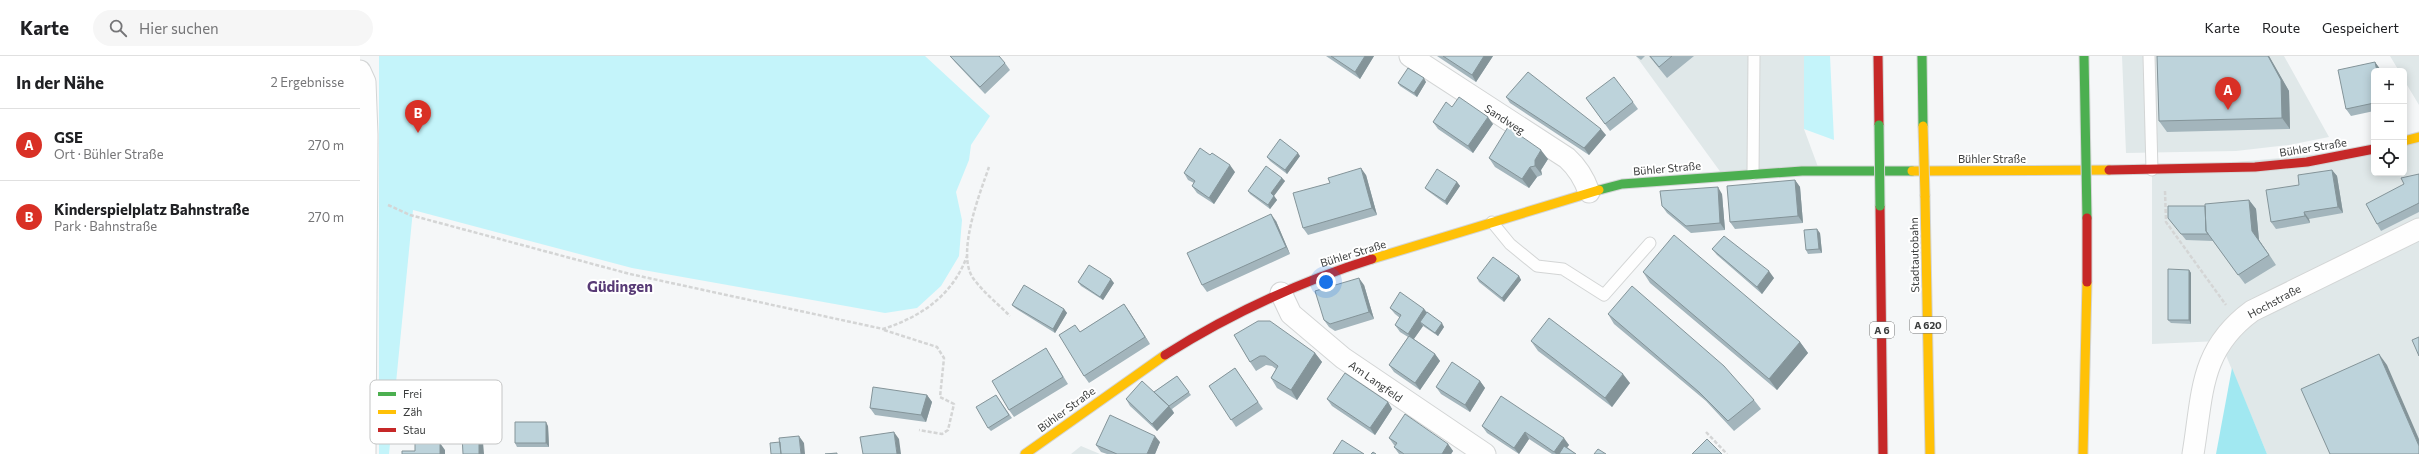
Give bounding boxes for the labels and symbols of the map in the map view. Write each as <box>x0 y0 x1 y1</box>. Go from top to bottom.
pin: A <box>2215 77 2241 110</box>
pin: B <box>405 100 431 133</box>
street label: Sandweg <box>1482 101 1528 137</box>
street label: Bühler Straße <box>2278 135 2348 159</box>
street label: Bühler Straße <box>1958 152 2026 165</box>
street label: Bühler Straße <box>1633 159 1702 177</box>
street label: Stadtautobahn <box>1907 217 1921 293</box>
street label: Bühler Straße <box>1319 237 1388 269</box>
your location <box>1316 272 1336 292</box>
district label: Güdingen <box>587 277 653 295</box>
street label: Hochstraße <box>2245 281 2303 320</box>
road number: A 620 <box>1910 317 1946 333</box>
road number: A 6 <box>1870 322 1894 338</box>
street label: Am Langfeld <box>1347 358 1405 404</box>
legend <box>370 380 502 444</box>
street label: Bühler Straße <box>1035 384 1097 434</box>
text: Frei <box>403 387 422 400</box>
text: Zäh <box>403 405 422 418</box>
text: Stau <box>403 423 426 436</box>

